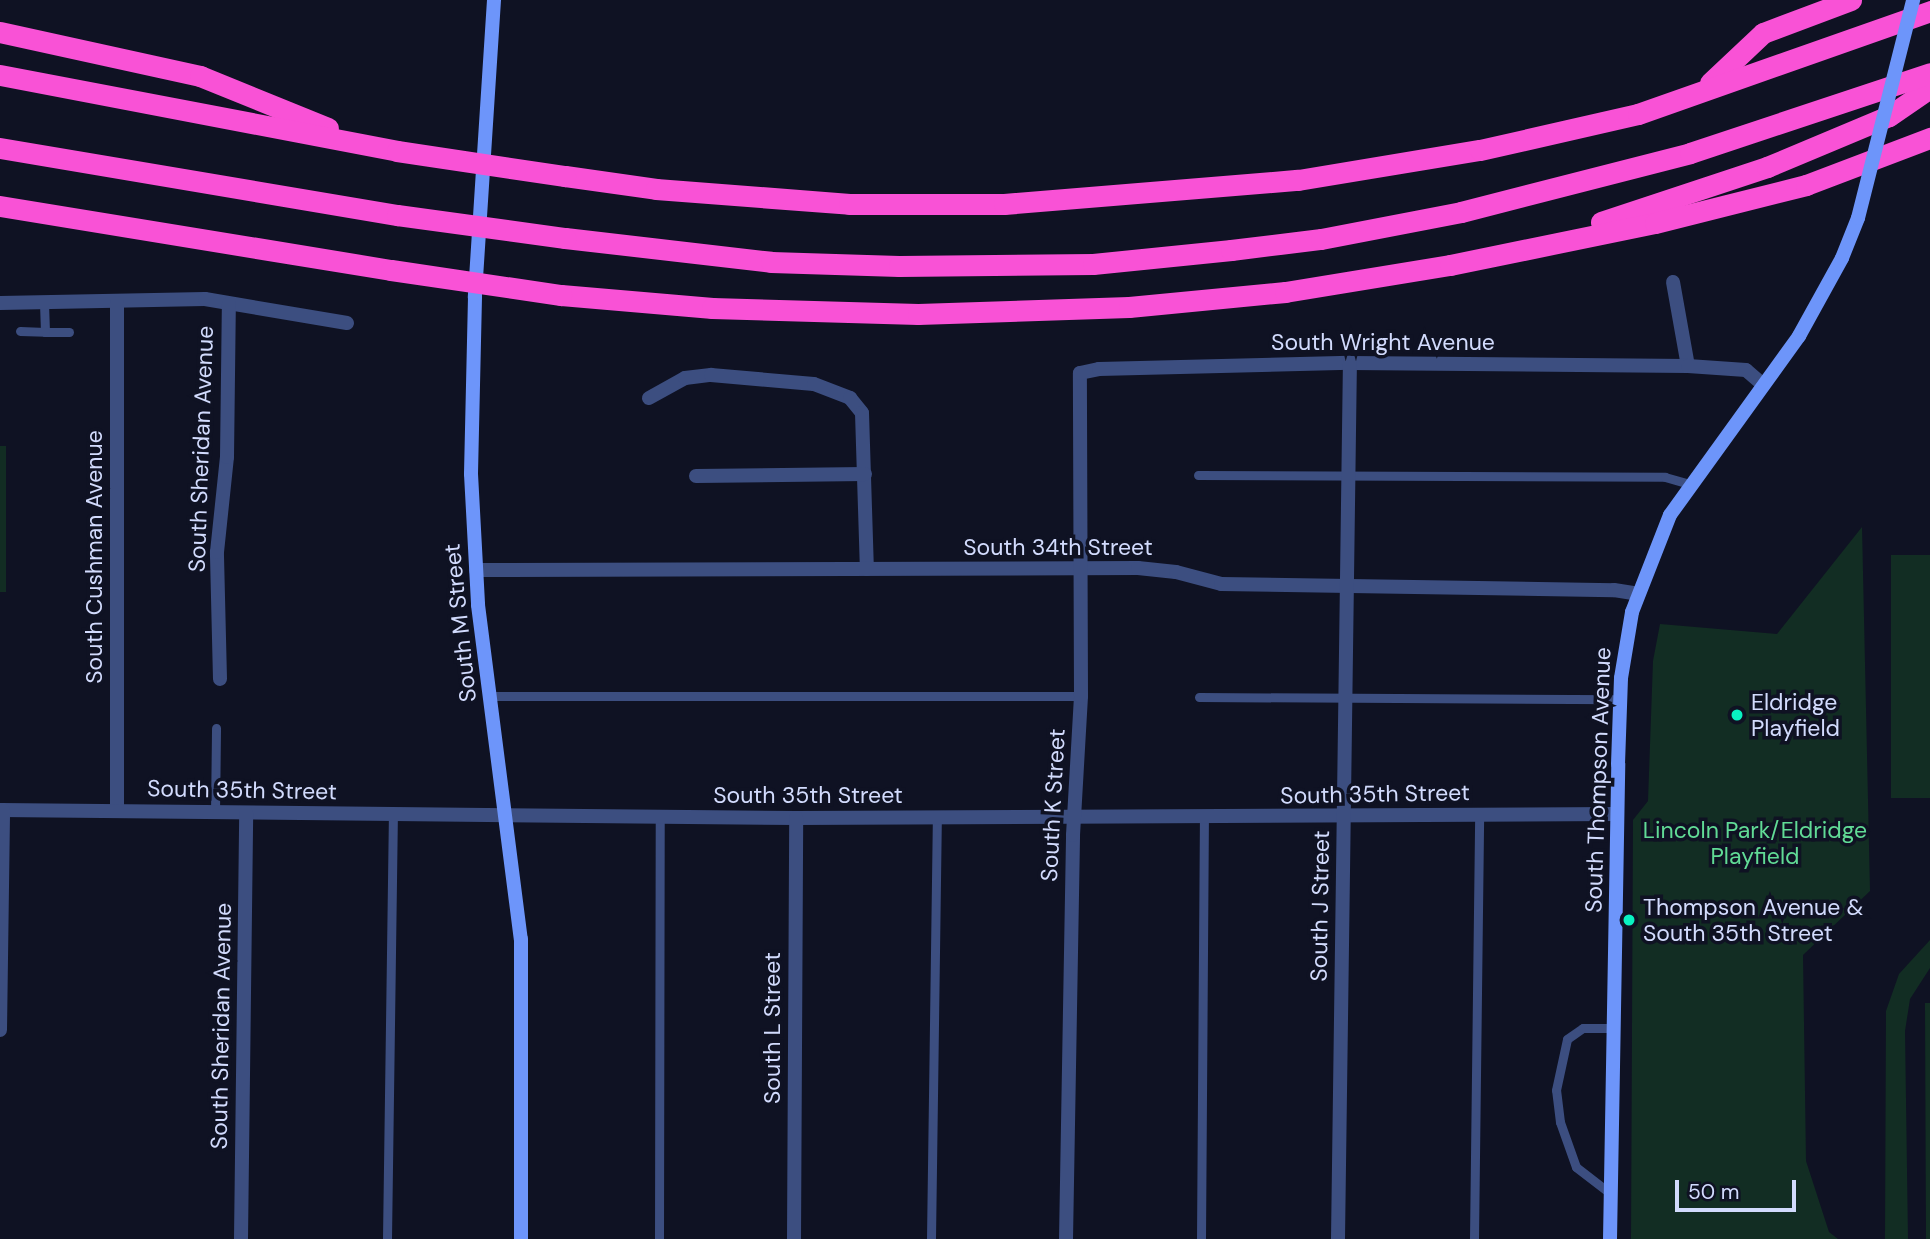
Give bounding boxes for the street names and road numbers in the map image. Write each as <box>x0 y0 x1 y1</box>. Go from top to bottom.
street label: South Sheridan Avenue <box>183 325 219 573</box>
street label: South Wright Avenue <box>1271 328 1495 356</box>
street label: South Cushman Avenue <box>80 430 108 684</box>
street label: South 34th Street <box>963 533 1153 561</box>
street label: South M Street <box>438 542 482 704</box>
street label: South Thompson Avenue <box>1580 647 1616 913</box>
street label: South K Street <box>1035 728 1071 882</box>
street label: South 35th Street <box>147 775 337 805</box>
street label: South 35th Street <box>1280 779 1470 809</box>
street label: South 35th Street <box>713 781 903 809</box>
street label: South J Street <box>1305 830 1335 982</box>
street label: South Sheridan Avenue <box>205 902 237 1150</box>
street label: South L Street <box>758 952 786 1104</box>

